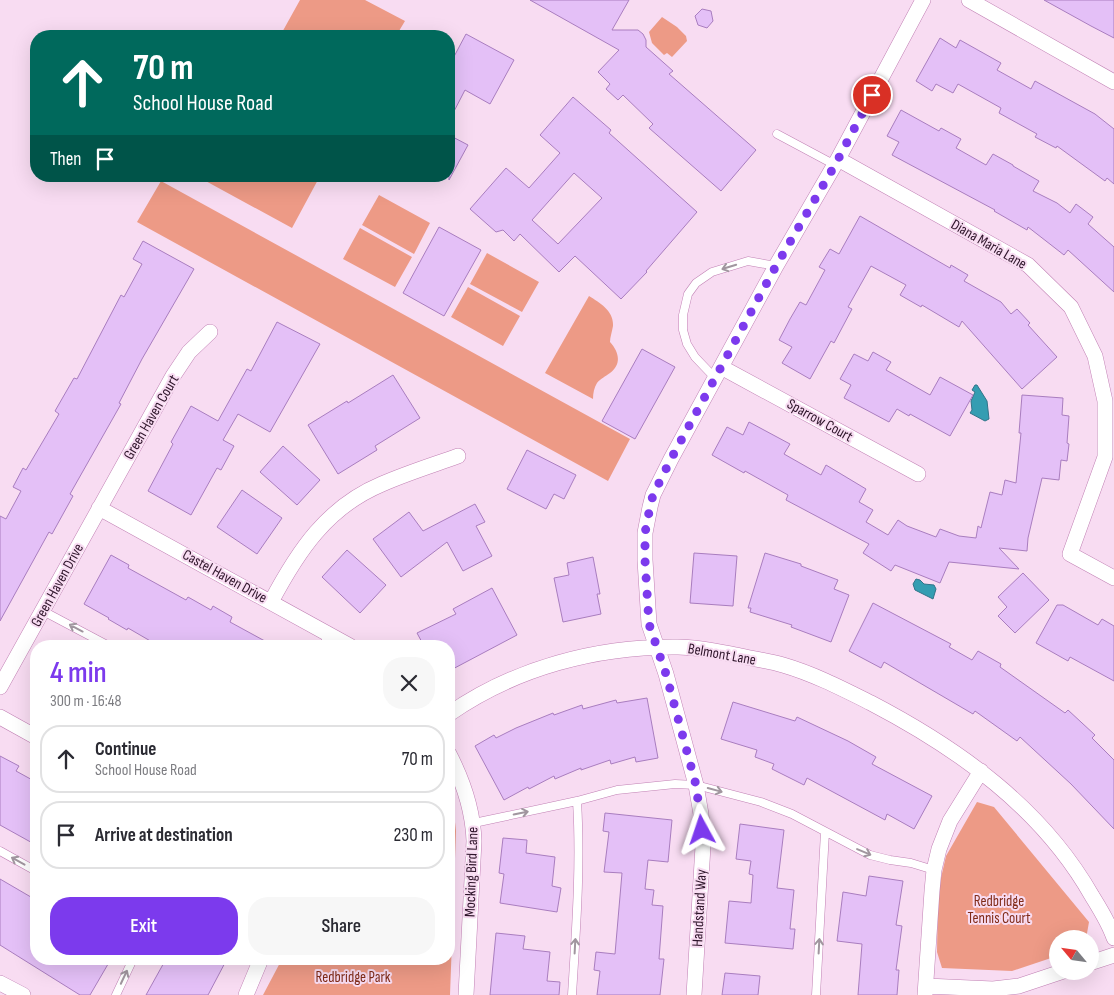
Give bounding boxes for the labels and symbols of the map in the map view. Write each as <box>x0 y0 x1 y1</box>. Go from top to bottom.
pin <box>851 74 893 116</box>
street label: Diana Maria Lane <box>948 215 1030 274</box>
one-way arrow <box>721 263 737 273</box>
street label: Green Haven Court <box>119 371 184 463</box>
street label: Sparrow Court <box>783 395 856 447</box>
street label: Green Haven Drive <box>27 540 88 630</box>
street label: Castel Haven Drive <box>179 545 270 607</box>
one-way arrow <box>69 623 84 633</box>
street label: Belmont Lane <box>686 639 757 670</box>
one-way arrow <box>707 786 723 795</box>
position arrow <box>675 803 727 855</box>
one-way arrow <box>513 808 529 817</box>
street label: Mocking Bird Lane <box>460 827 483 918</box>
one-way arrow <box>856 848 871 858</box>
one-way arrow <box>11 856 26 865</box>
street label: Handstand Way <box>688 869 711 947</box>
park label: Redbridge Tennis Court <box>967 892 1031 928</box>
north arrow <box>1049 930 1099 980</box>
one-way arrow <box>570 939 579 955</box>
one-way arrow <box>814 939 823 955</box>
park label: Redbridge Park <box>316 968 391 987</box>
one-way arrow <box>120 970 130 985</box>

